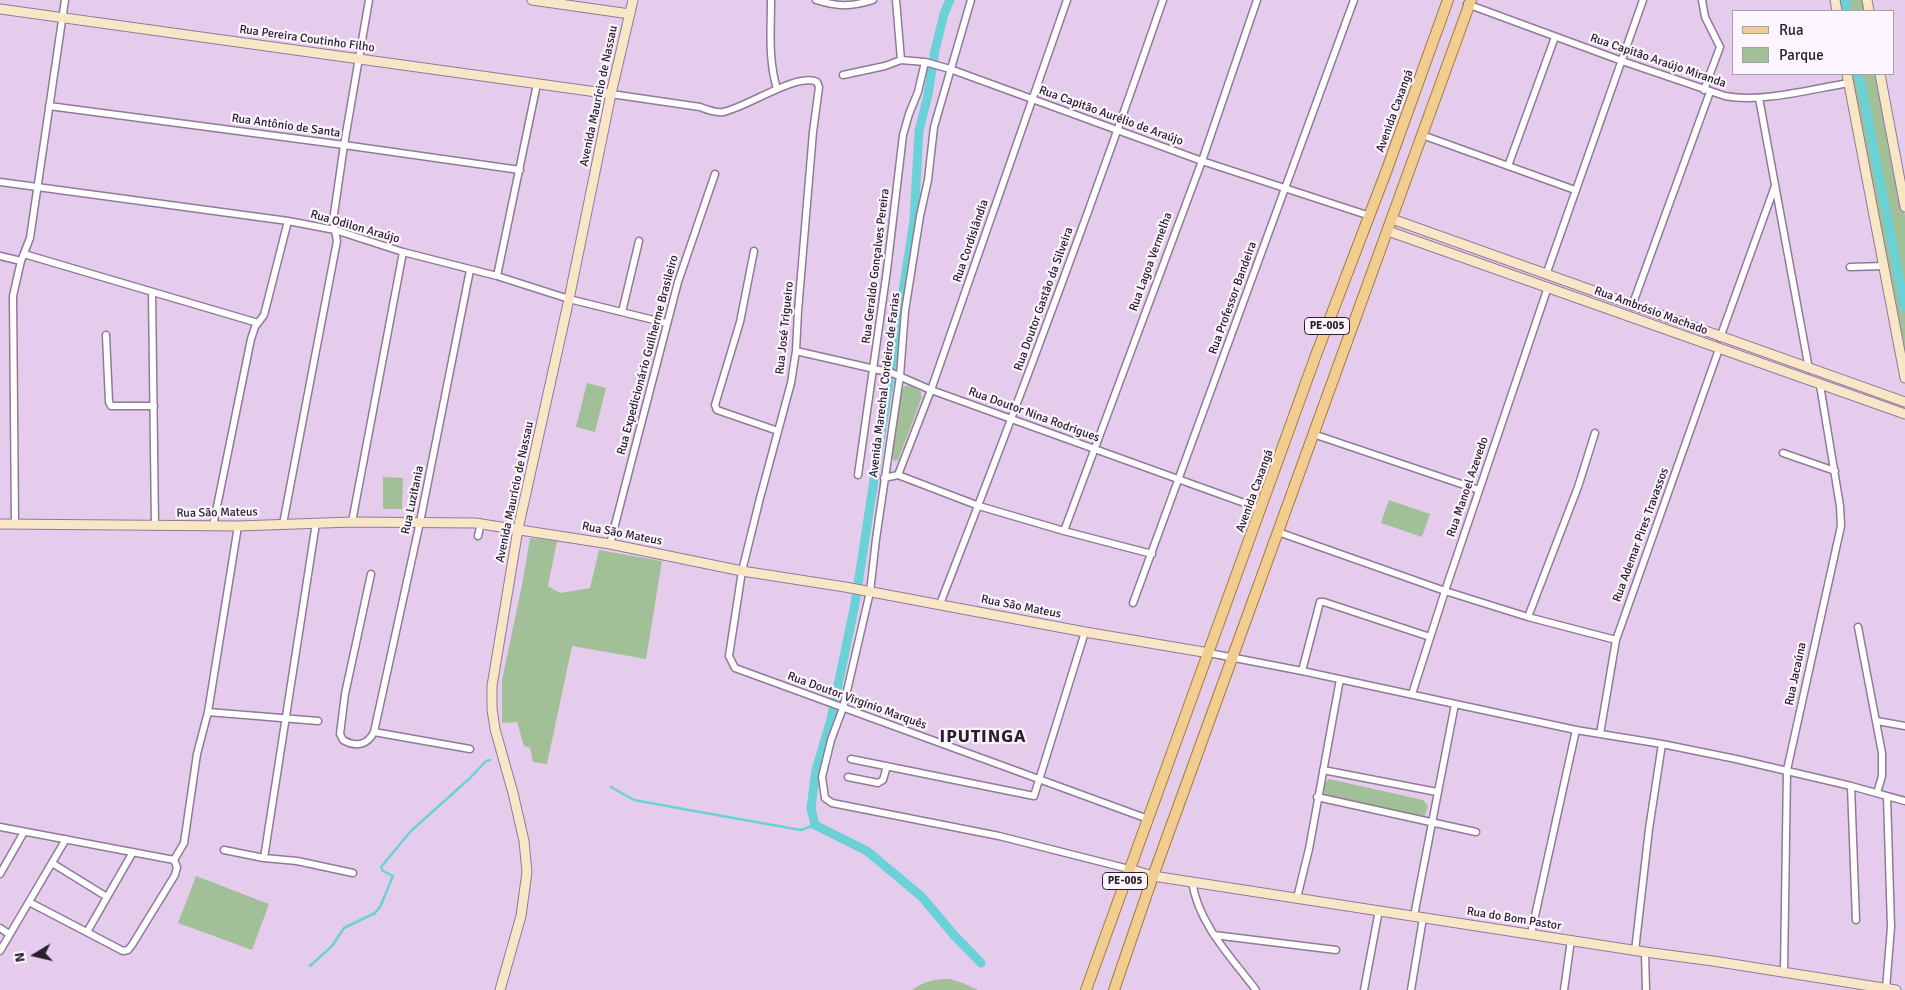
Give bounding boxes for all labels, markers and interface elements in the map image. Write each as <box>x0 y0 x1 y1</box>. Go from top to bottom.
legend <box>1732 10 1895 75</box>
text: Rua <box>1779 21 1804 39</box>
street label: Rua Pereira Coutinho Filho <box>238 22 376 56</box>
street label: Avenida Maurício de Nassau <box>577 24 621 168</box>
street label: Rua Capitão Araújo Miranda <box>1588 31 1728 91</box>
text: Parque <box>1779 46 1824 64</box>
street label: Avenida Caxangá <box>1373 68 1417 154</box>
street label: Rua Capitão Aurélio de Araújo <box>1037 83 1185 149</box>
street label: Rua Antônio de Santa <box>231 111 341 141</box>
street label: Rua Geraldo Gonçalves Pereira <box>859 188 893 344</box>
street label: Rua Cordislândia <box>950 198 992 284</box>
street label: Rua Odilon Araújo <box>309 207 401 247</box>
street label: Rua Lagoa Vermelha <box>1126 211 1176 313</box>
street label: Rua Doutor Gastão da Silveira <box>1011 225 1077 373</box>
street label: Rua Professor Bandeira <box>1206 240 1260 356</box>
street label: Rua Expedicionário Guilherme Brasileiro <box>614 253 682 457</box>
street label: Rua José Trigueiro <box>773 281 797 375</box>
street label: Rua Ambrósio Machado <box>1592 284 1710 338</box>
street label: Avenida Marechal Cordeiro de Farias <box>867 292 903 478</box>
road number: PE-005 <box>1304 318 1350 334</box>
street label: Rua Doutor Nina Rodrigues <box>966 385 1102 445</box>
street label: Avenida Maurício de Nassau <box>493 420 537 564</box>
street label: Rua Manoel Azevedo <box>1444 435 1492 539</box>
street label: Avenida Caxangá <box>1233 448 1277 534</box>
street label: Rua Luzitania <box>399 465 427 535</box>
street label: Rua Ademar Pires Travassos <box>1610 466 1672 604</box>
street label: Rua São Mateus <box>176 505 258 521</box>
street label: Rua São Mateus <box>581 519 663 549</box>
street label: Rua São Mateus <box>980 592 1062 622</box>
street label: Rua Jacaúna <box>1782 641 1810 707</box>
street label: Rua Doutor Virgínio Marquês <box>785 669 929 733</box>
district label: IPUTINGA <box>938 726 1028 748</box>
road number: PE-005 <box>1102 872 1148 889</box>
street label: Rua do Bom Pastor <box>1466 904 1562 934</box>
north arrow <box>10 930 60 980</box>
text: N <box>11 951 29 964</box>

